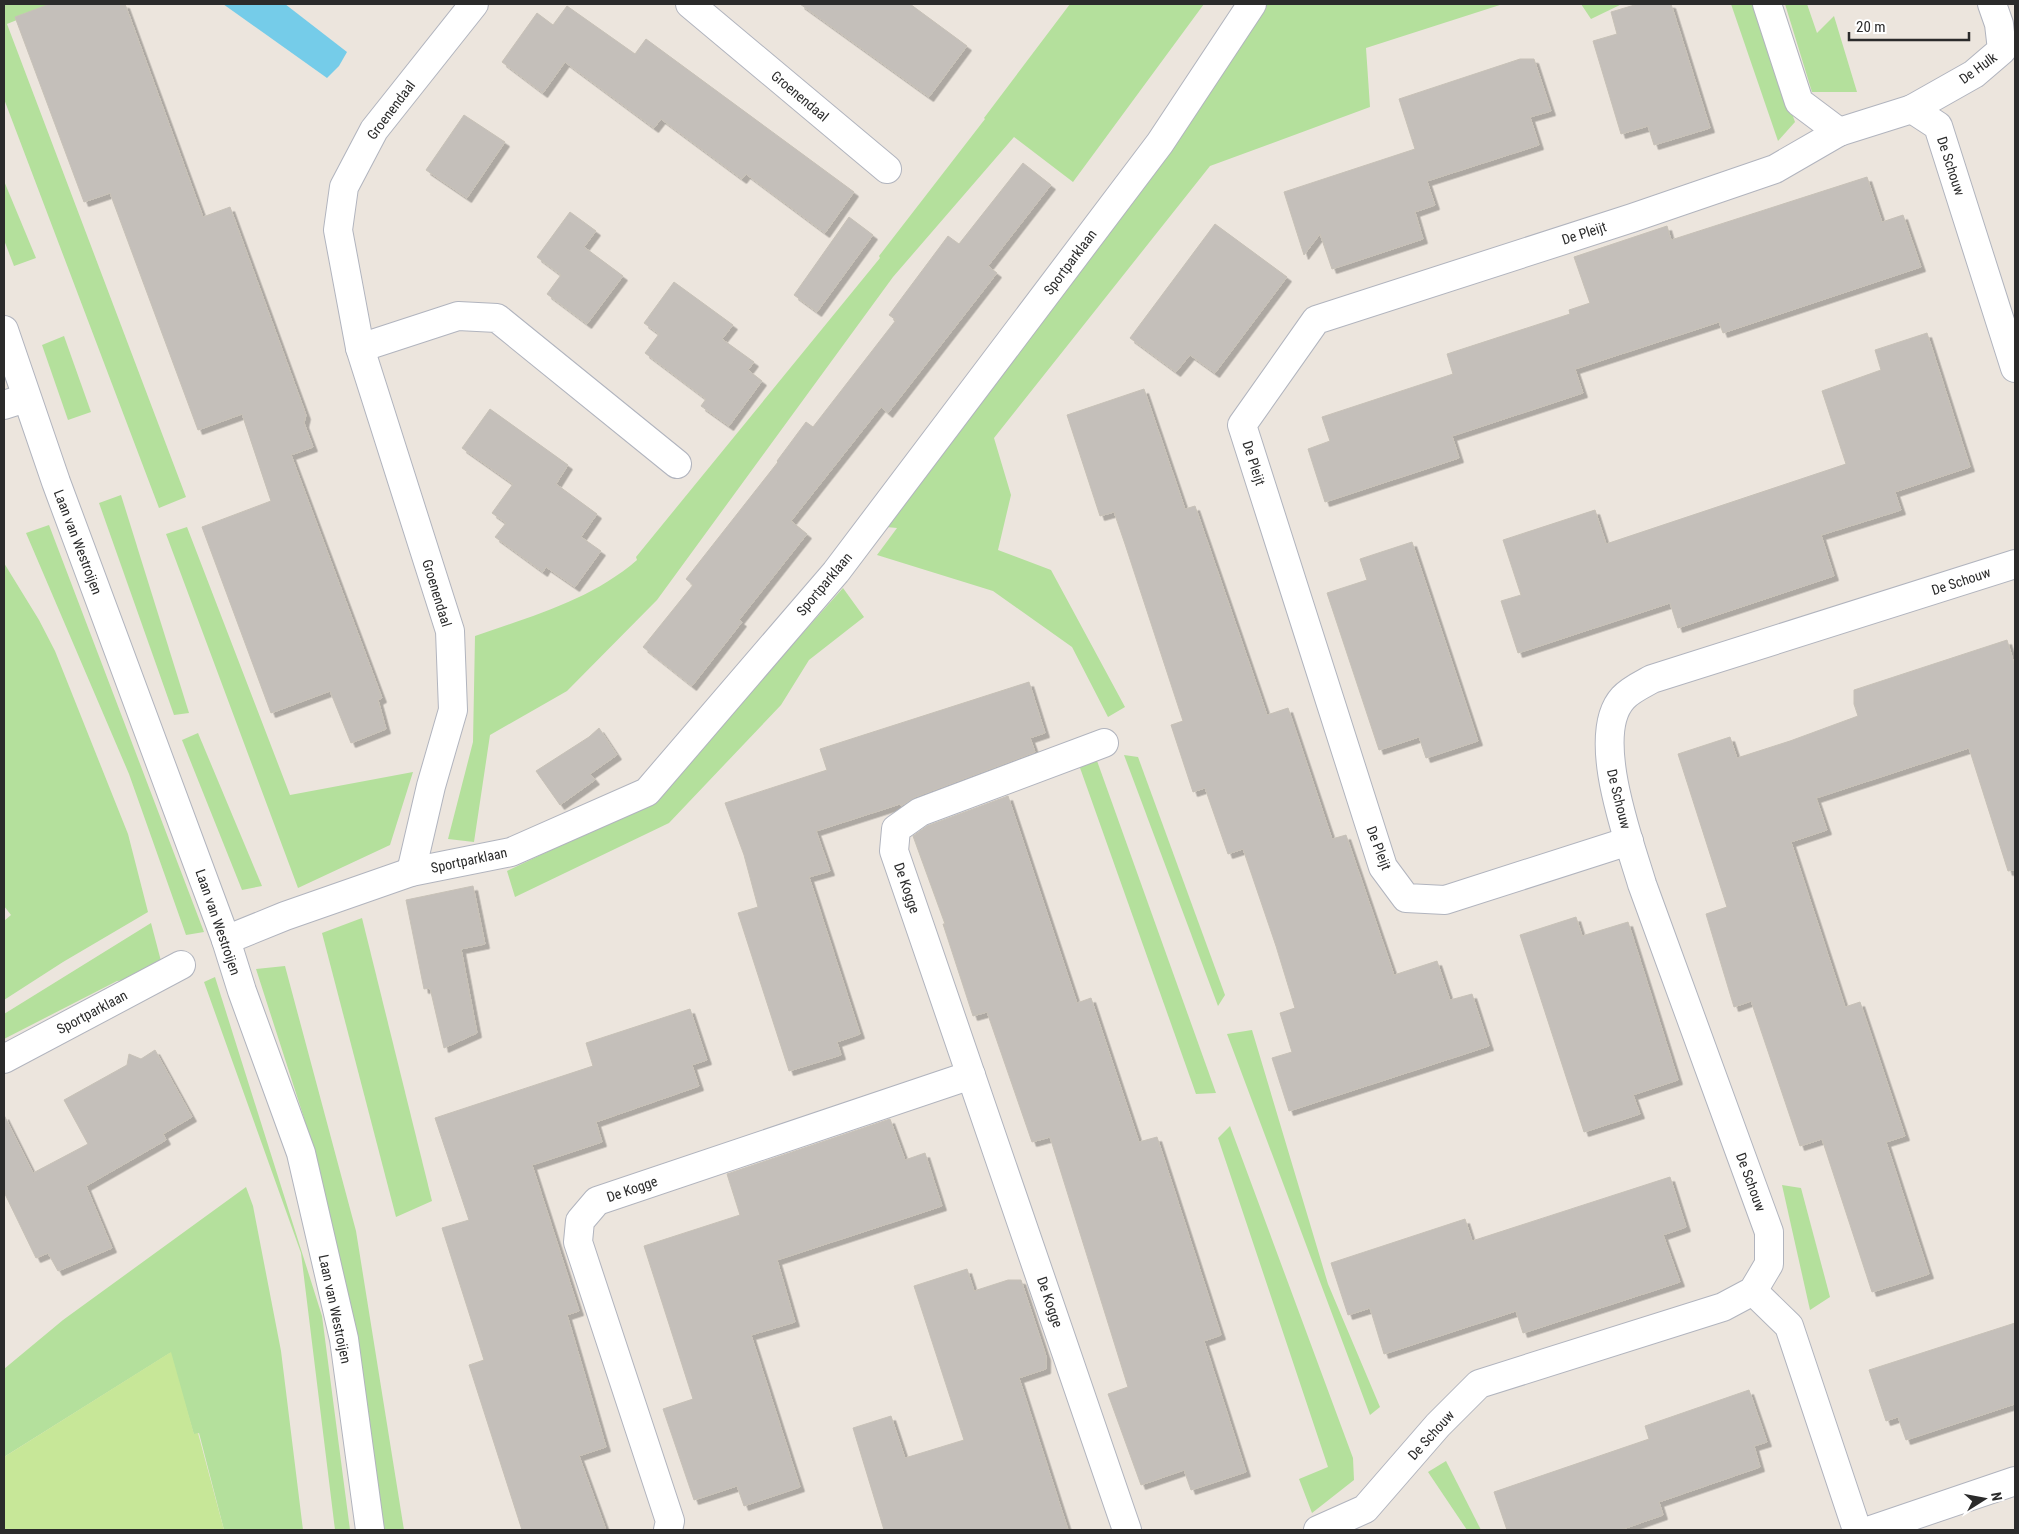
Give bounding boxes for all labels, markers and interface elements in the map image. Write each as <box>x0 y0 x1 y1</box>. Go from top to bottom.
scale bar <box>1849 10 1969 42</box>
text: 20 m <box>1856 18 1886 36</box>
street label: De Hulk <box>1956 49 2001 87</box>
street label: Groenendaal <box>768 67 832 125</box>
street label: Groenendaal <box>364 77 418 143</box>
street label: De Schouw <box>1934 134 1968 198</box>
street label: De Pleijt <box>1560 218 1608 248</box>
street label: Sportparklaan <box>1040 226 1100 298</box>
street label: De Pleijt <box>1239 439 1269 487</box>
street label: Laan van Westroijen <box>51 487 105 597</box>
street label: Sportparklaan <box>793 549 855 619</box>
street label: Groenendaal <box>419 557 455 629</box>
street label: De Schouw <box>1929 564 1993 598</box>
street label: De Schouw <box>1604 767 1634 831</box>
street label: De Pleijt <box>1363 824 1395 872</box>
street label: Sportparklaan <box>429 844 509 876</box>
street label: De Kogge <box>891 861 923 916</box>
street label: Laan van Westroijen <box>192 867 244 977</box>
street label: Sportparklaan <box>54 987 130 1037</box>
street label: De Schouw <box>1733 1151 1769 1213</box>
street label: De Kogge <box>605 1173 660 1205</box>
street label: Laan van Westroijen <box>316 1253 354 1365</box>
street label: De Kogge <box>1034 1275 1066 1330</box>
street label: De Schouw <box>1405 1407 1457 1463</box>
north arrow <box>1959 1474 2009 1524</box>
text: N <box>1988 1491 2005 1502</box>

